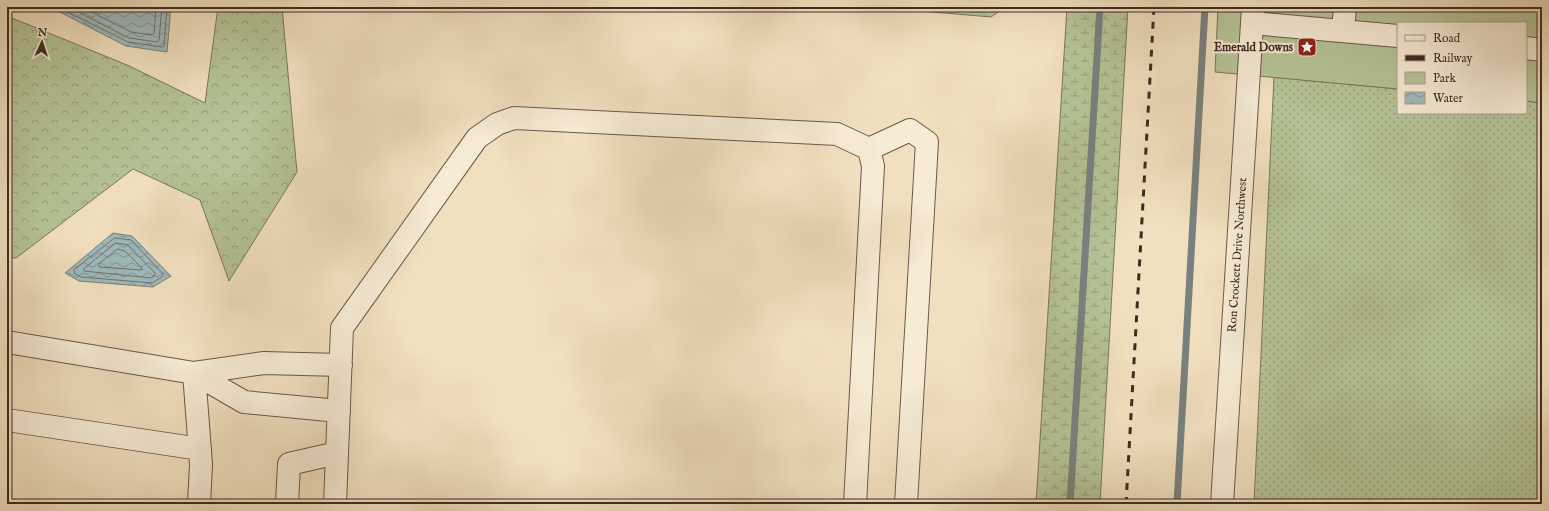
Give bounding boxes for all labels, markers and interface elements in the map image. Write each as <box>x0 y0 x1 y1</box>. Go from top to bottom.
north arrow <box>22 22 62 62</box>
legend <box>1397 22 1527 114</box>
text: N <box>36 26 48 40</box>
text: Road <box>1433 31 1461 46</box>
place icon: Emerald Downs <box>1296 36 1318 58</box>
place label: Emerald Downs <box>1214 40 1294 55</box>
text: Railway <box>1433 51 1472 66</box>
text: Park <box>1433 71 1456 86</box>
text: Water <box>1433 91 1464 106</box>
street label: Ron Crockett Drive Northwest <box>1225 177 1250 333</box>

